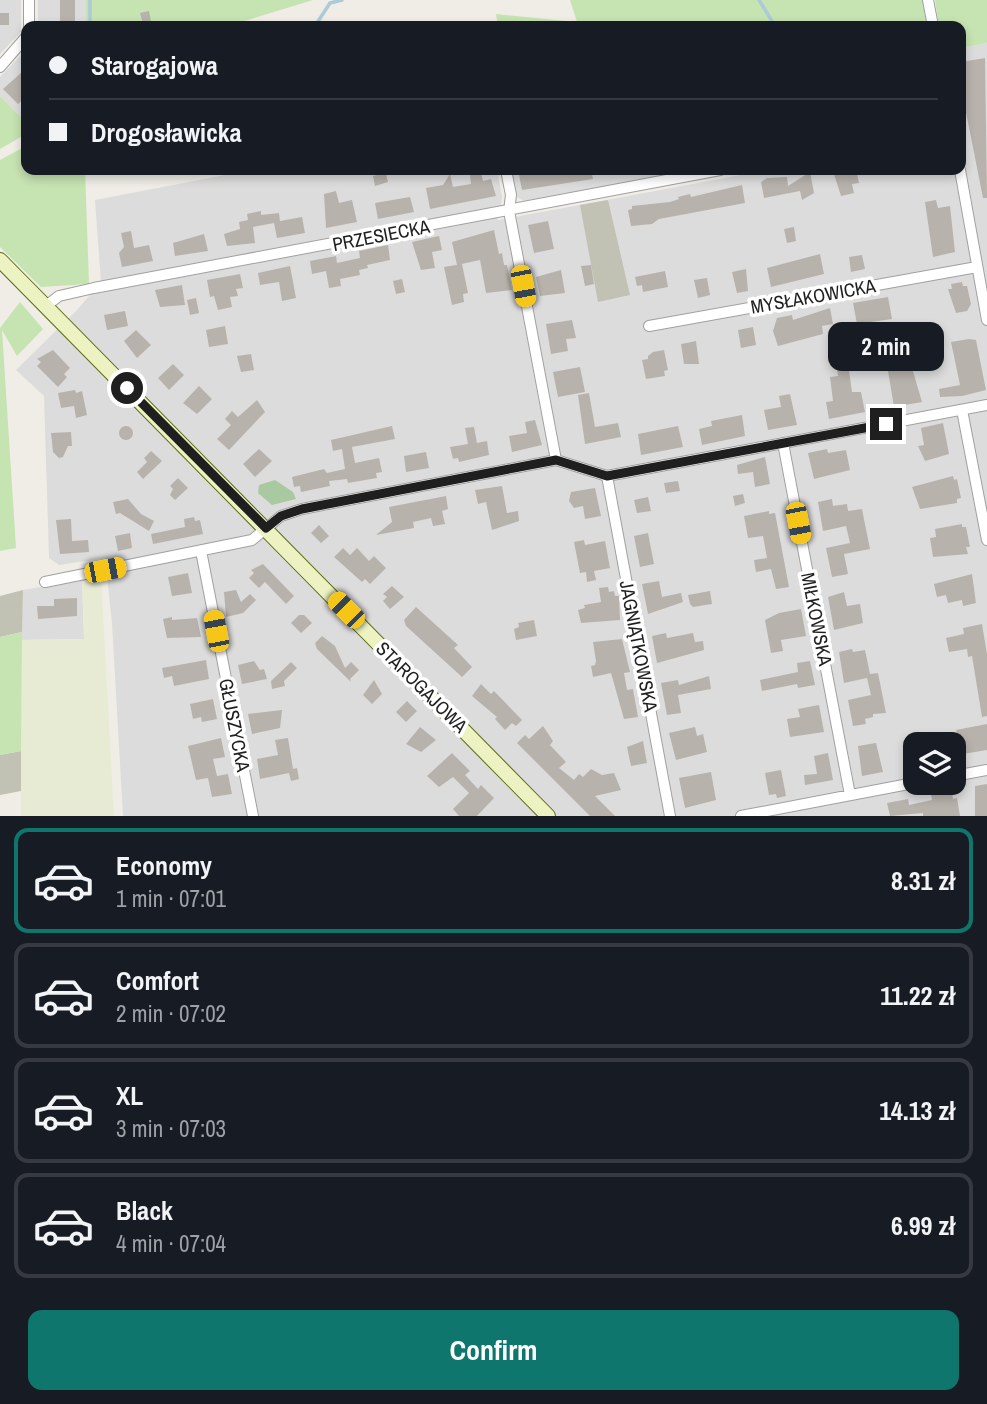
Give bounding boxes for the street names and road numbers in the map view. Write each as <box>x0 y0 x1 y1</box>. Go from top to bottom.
street label: PRZESIECKA <box>330 213 433 257</box>
street label: MYSŁAKOWICKA <box>748 272 878 320</box>
street label: MIŁKOWSKA <box>795 570 839 668</box>
street label: JAGNIĄTKOWSKA <box>614 578 665 714</box>
street label: STAROGAJOWA <box>371 636 474 739</box>
street label: GŁUSZYCKA <box>213 676 257 774</box>

